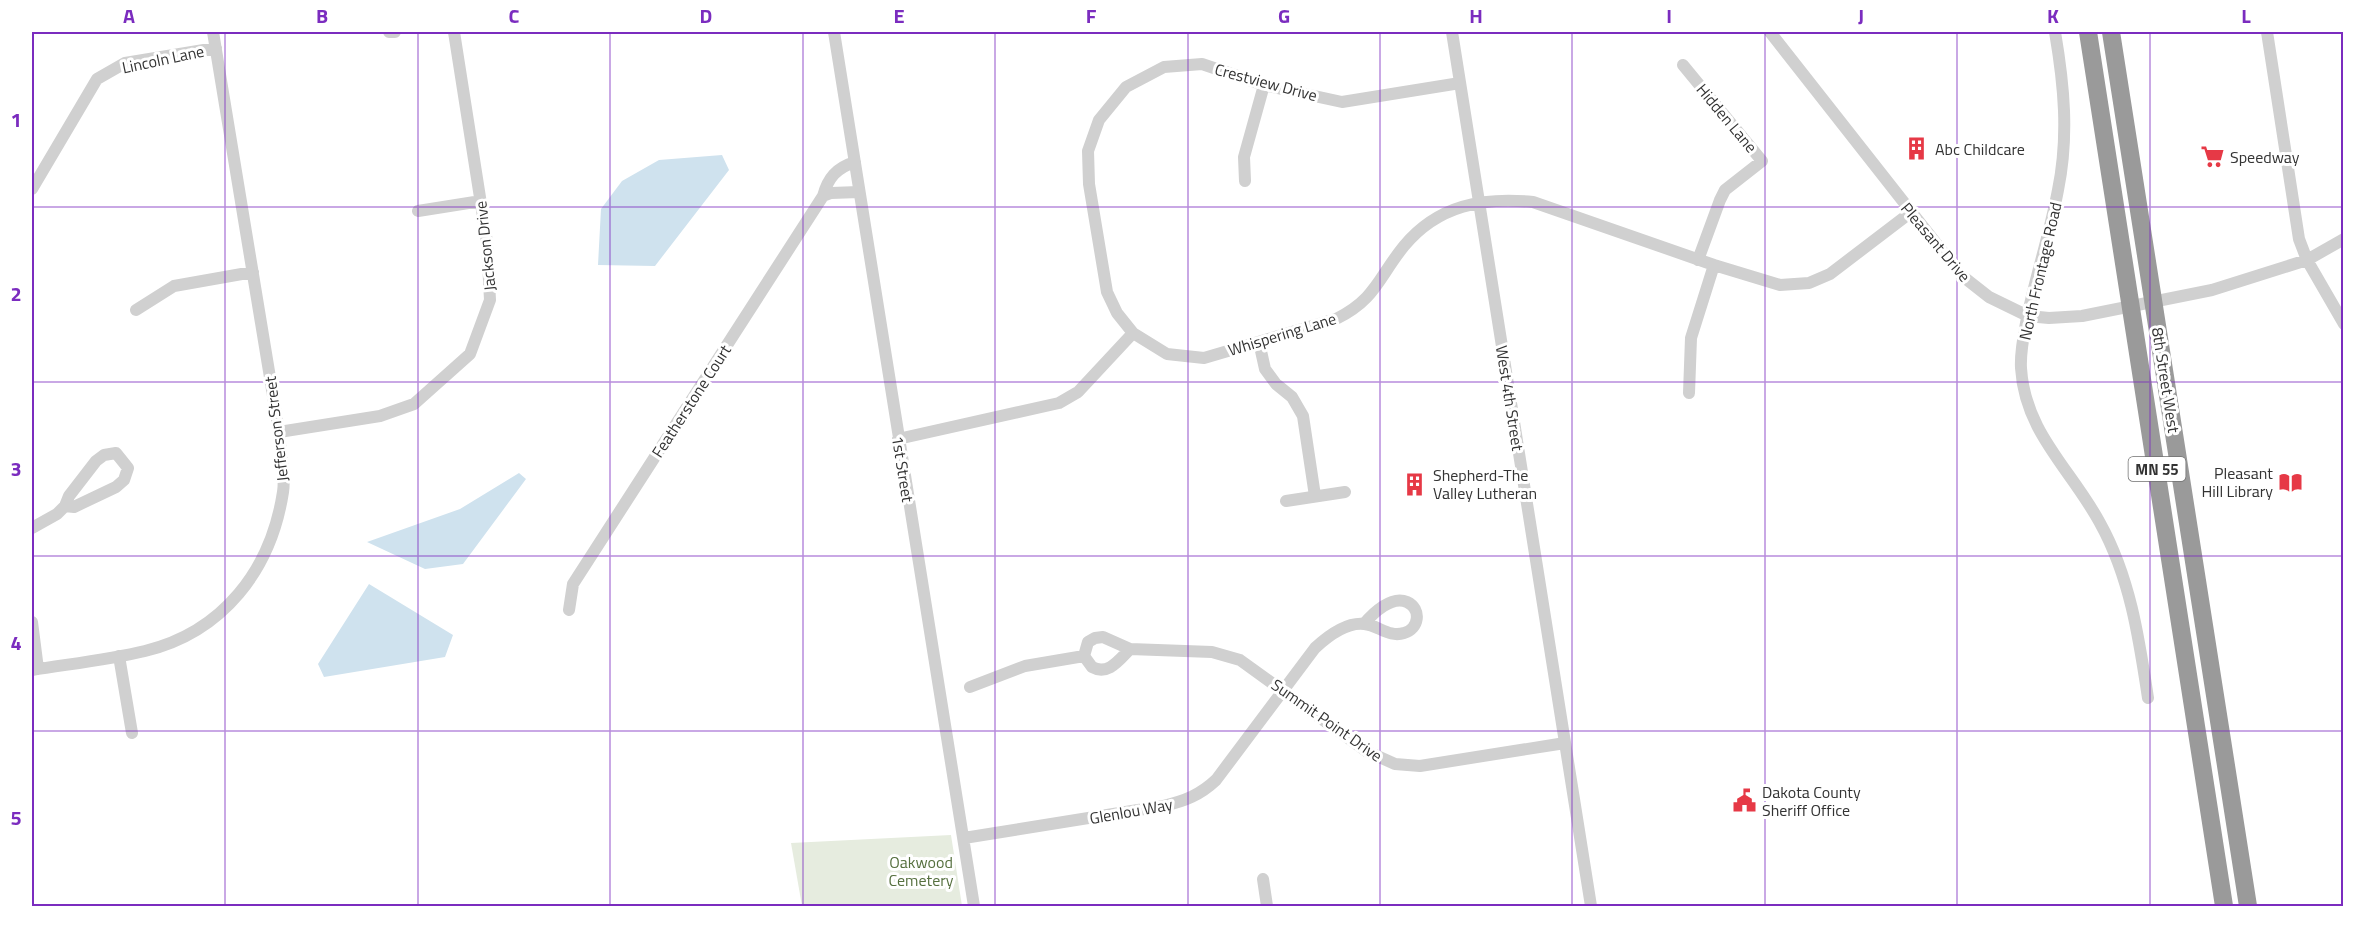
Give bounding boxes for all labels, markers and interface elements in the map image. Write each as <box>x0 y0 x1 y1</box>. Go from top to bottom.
text: A <box>123 0 135 31</box>
text: B <box>316 0 328 31</box>
text: C <box>509 0 520 31</box>
text: D <box>700 0 712 31</box>
text: E <box>893 0 905 31</box>
text: F <box>1086 0 1097 31</box>
text: G <box>1278 0 1290 31</box>
text: H <box>1469 0 1483 31</box>
text: I <box>1666 0 1672 31</box>
text: J <box>1858 0 1864 31</box>
text: K <box>2047 0 2059 31</box>
text: L <box>2241 0 2251 31</box>
street label: Lincoln Lane <box>120 39 206 79</box>
street label: Crestview Drive <box>1212 57 1320 107</box>
street label: Hidden Lane <box>1691 78 1763 158</box>
text: 1 <box>10 104 22 135</box>
building icon: Abc Childcare <box>1904 136 1930 162</box>
place label: Abc Childcare <box>1935 137 2025 161</box>
supermarket icon: Speedway <box>2199 144 2225 170</box>
place label: Speedway <box>2230 145 2300 169</box>
street label: Pleasant Drive <box>1895 197 1977 287</box>
street label: Jackson Drive <box>468 200 502 292</box>
street label: North Frontage Road <box>2012 200 2068 342</box>
text: 2 <box>10 278 22 309</box>
street label: Whispering Lane <box>1225 306 1339 362</box>
street label: 8th Street West <box>2146 326 2186 435</box>
street label: Featherstone Court <box>645 339 737 462</box>
street label: West 4th Street <box>1490 344 1530 453</box>
street label: Jefferson Street <box>258 375 294 483</box>
street label: 1st Street <box>886 434 920 504</box>
text: 3 <box>10 453 22 484</box>
road number: MN 55 <box>2128 457 2186 481</box>
place label: Pleasant Hill Library <box>2201 461 2273 503</box>
place label: Shepherd-The Valley Lutheran <box>1433 463 1537 505</box>
library icon: Pleasant Hill Library <box>2278 469 2304 495</box>
building icon: Shepherd-The Valley Lutheran <box>1402 471 1428 497</box>
text: 4 <box>10 627 22 658</box>
street label: Summit Point Drive <box>1267 673 1387 767</box>
place label: Dakota County Sheriff Office <box>1762 780 1861 822</box>
public building icon: Dakota County Sheriff Office <box>1731 788 1757 814</box>
street label: Glenlou Way <box>1088 792 1175 830</box>
text: 5 <box>10 802 22 833</box>
park label: Oakwood Cemetery <box>889 850 954 892</box>

